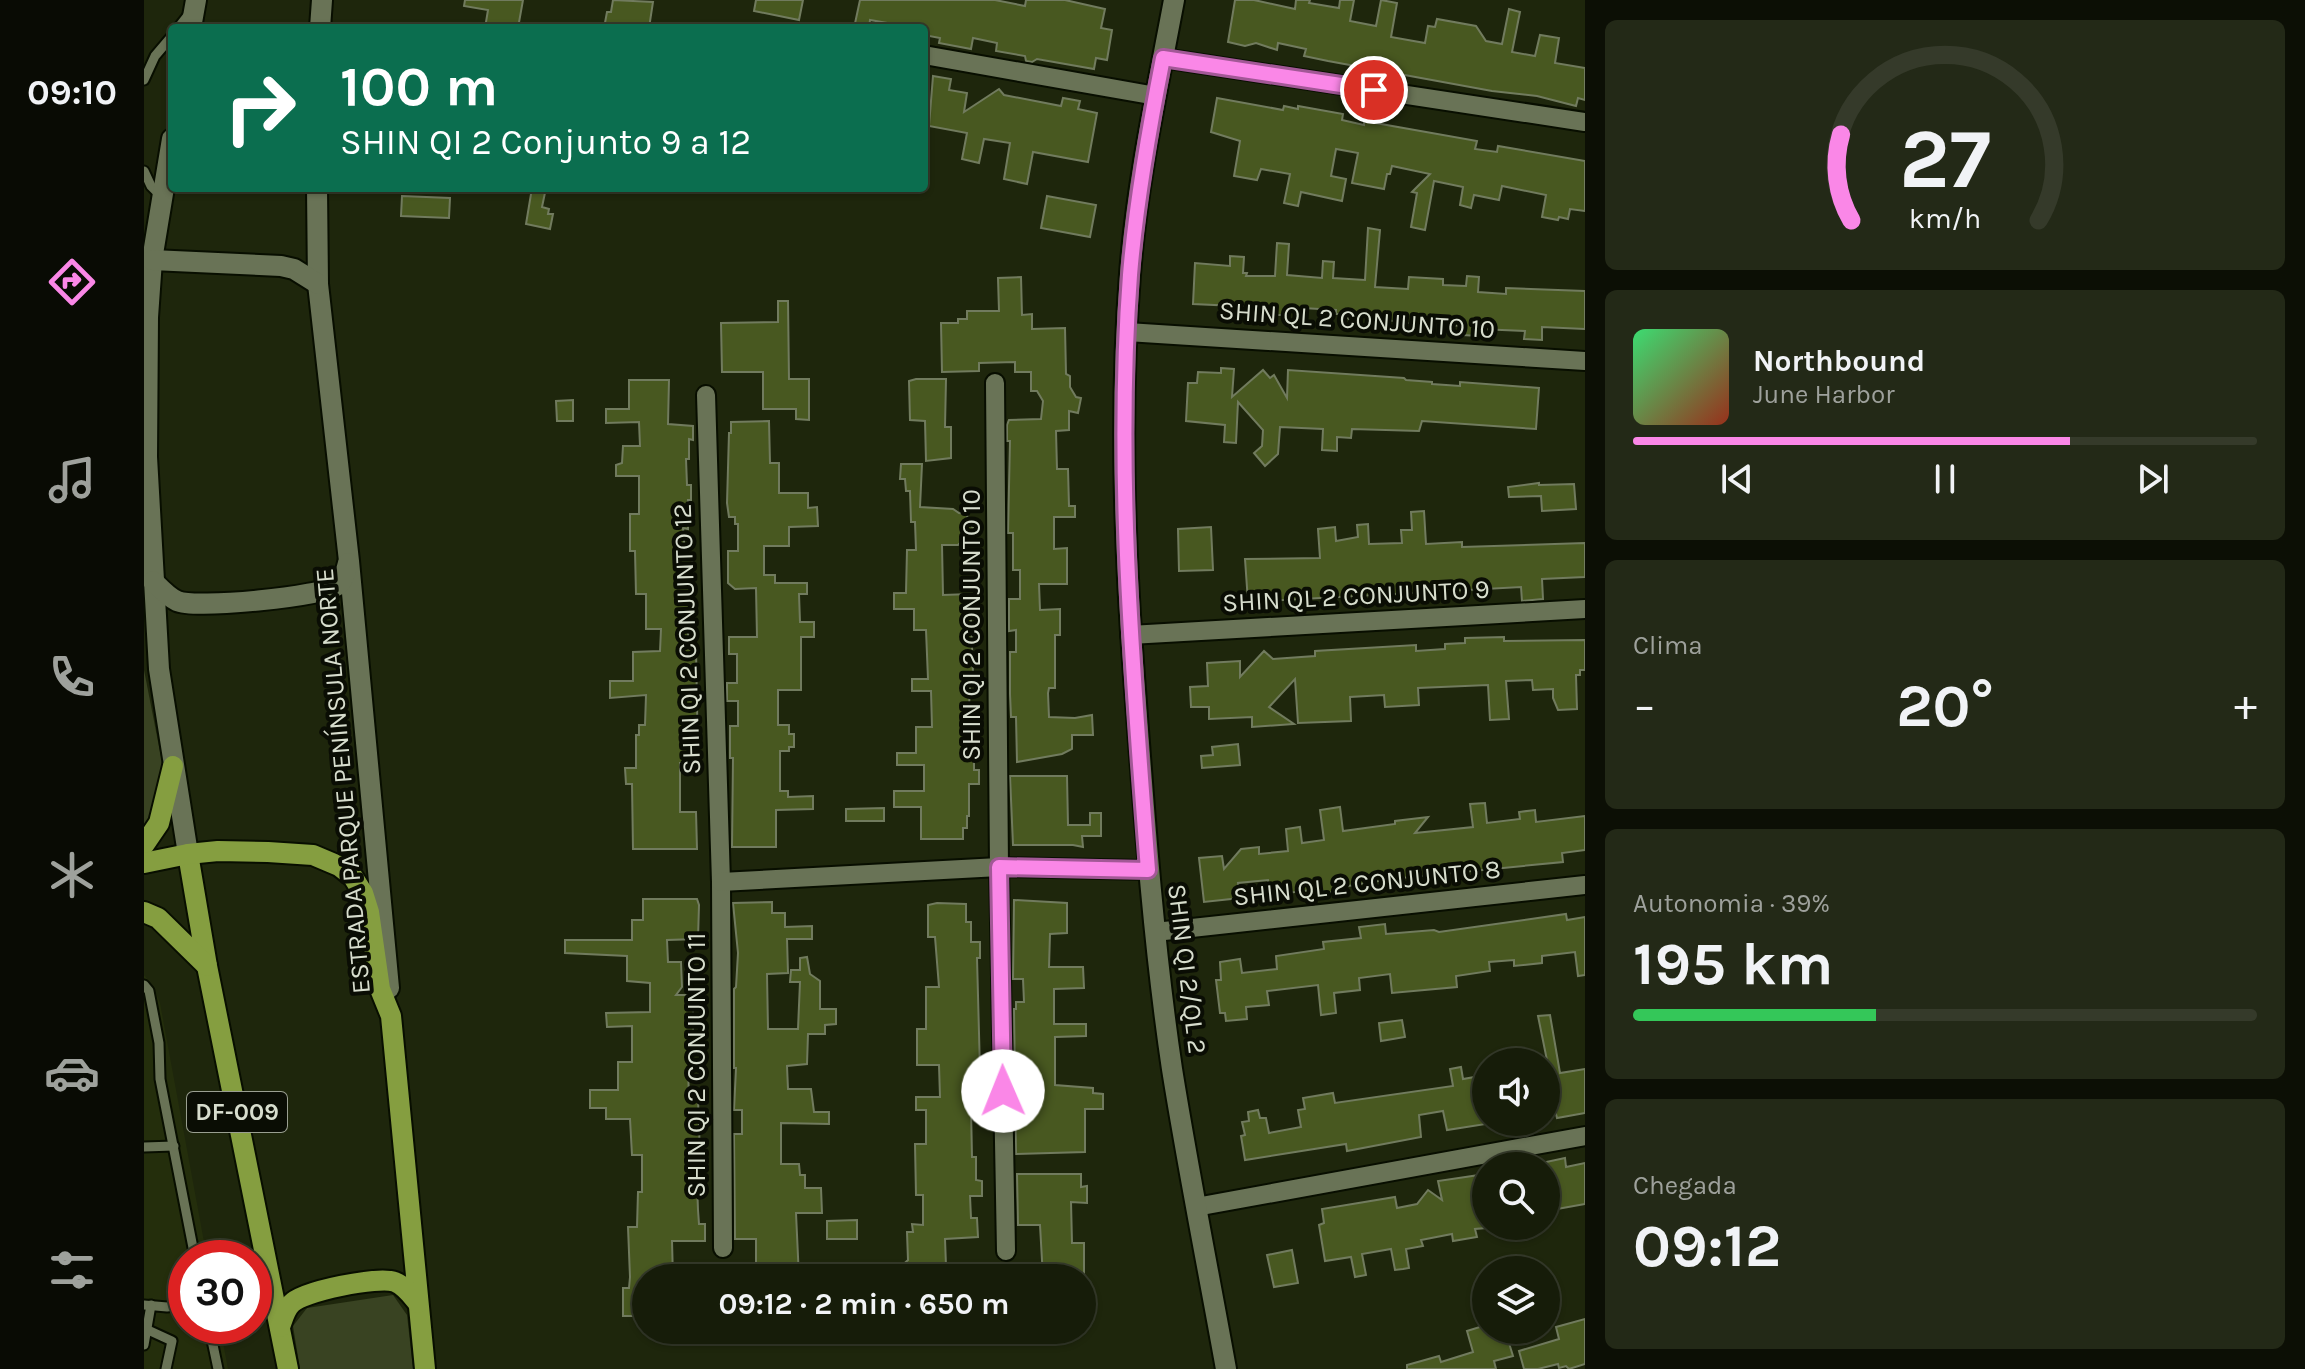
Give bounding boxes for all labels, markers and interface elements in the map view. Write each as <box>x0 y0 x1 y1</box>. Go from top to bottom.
text: 100 m <box>340 54 498 119</box>
icon: right <box>208 56 312 160</box>
pin <box>1340 56 1408 124</box>
icon: arrive <box>1352 68 1396 112</box>
text: 09:10 <box>27 71 117 113</box>
text: 27 <box>1899 110 1991 207</box>
text: SHIN QI 2 Conjunto 9 a 12 <box>340 121 751 163</box>
text: km/h <box>1909 202 1981 235</box>
icon: directions <box>44 254 100 310</box>
street label: SHIN QL 2 CONJUNTO 10 <box>1218 295 1496 345</box>
text: Northbound <box>1753 343 1925 379</box>
text: June Harbor <box>1753 379 1895 410</box>
icon: music <box>44 452 100 508</box>
icon: previous <box>1715 457 1759 501</box>
icon: pause <box>1923 457 1967 501</box>
icon: next <box>2131 457 2175 501</box>
street label: SHIN QI 2 CONJUNTO 10 <box>956 489 987 761</box>
street label: SHIN QI 2 CONJUNTO 12 <box>667 503 707 775</box>
street label: ESTRADA PARQUE PENÍNSULA NORTE <box>308 567 377 995</box>
street label: SHIN QL 2 CONJUNTO 9 <box>1222 574 1490 618</box>
text: Clima <box>1633 630 1703 661</box>
icon: phone <box>44 649 100 705</box>
text: 20° <box>1896 671 1994 741</box>
text: − <box>1633 680 1656 731</box>
text: + <box>2234 680 2257 731</box>
icon: climate <box>44 847 100 903</box>
street label: SHIN QL 2 CONJUNTO 8 <box>1232 854 1502 912</box>
street label: SHIN QI 2/QL 2 <box>1161 882 1213 1056</box>
text: Autonomia · 39% <box>1633 888 1830 919</box>
text: 195 km <box>1633 929 1834 999</box>
street label: SHIN QI 2 CONJUNTO 11 <box>681 933 712 1197</box>
icon: car <box>44 1045 100 1101</box>
map controls <box>1472 1048 1560 1344</box>
button: sound <box>1472 1048 1560 1136</box>
position arrow <box>961 1049 1045 1133</box>
road number: DF-009 <box>187 1092 287 1132</box>
button: search <box>1472 1152 1560 1240</box>
text: Chegada <box>1633 1170 1737 1201</box>
text: 09:12 <box>1633 1211 1781 1281</box>
speed limit sign: 30 <box>168 1240 272 1344</box>
icon: filters <box>44 1242 100 1298</box>
button: layers <box>1472 1256 1560 1344</box>
text: 09:12 · 2 min · 650 m <box>719 1286 1009 1322</box>

